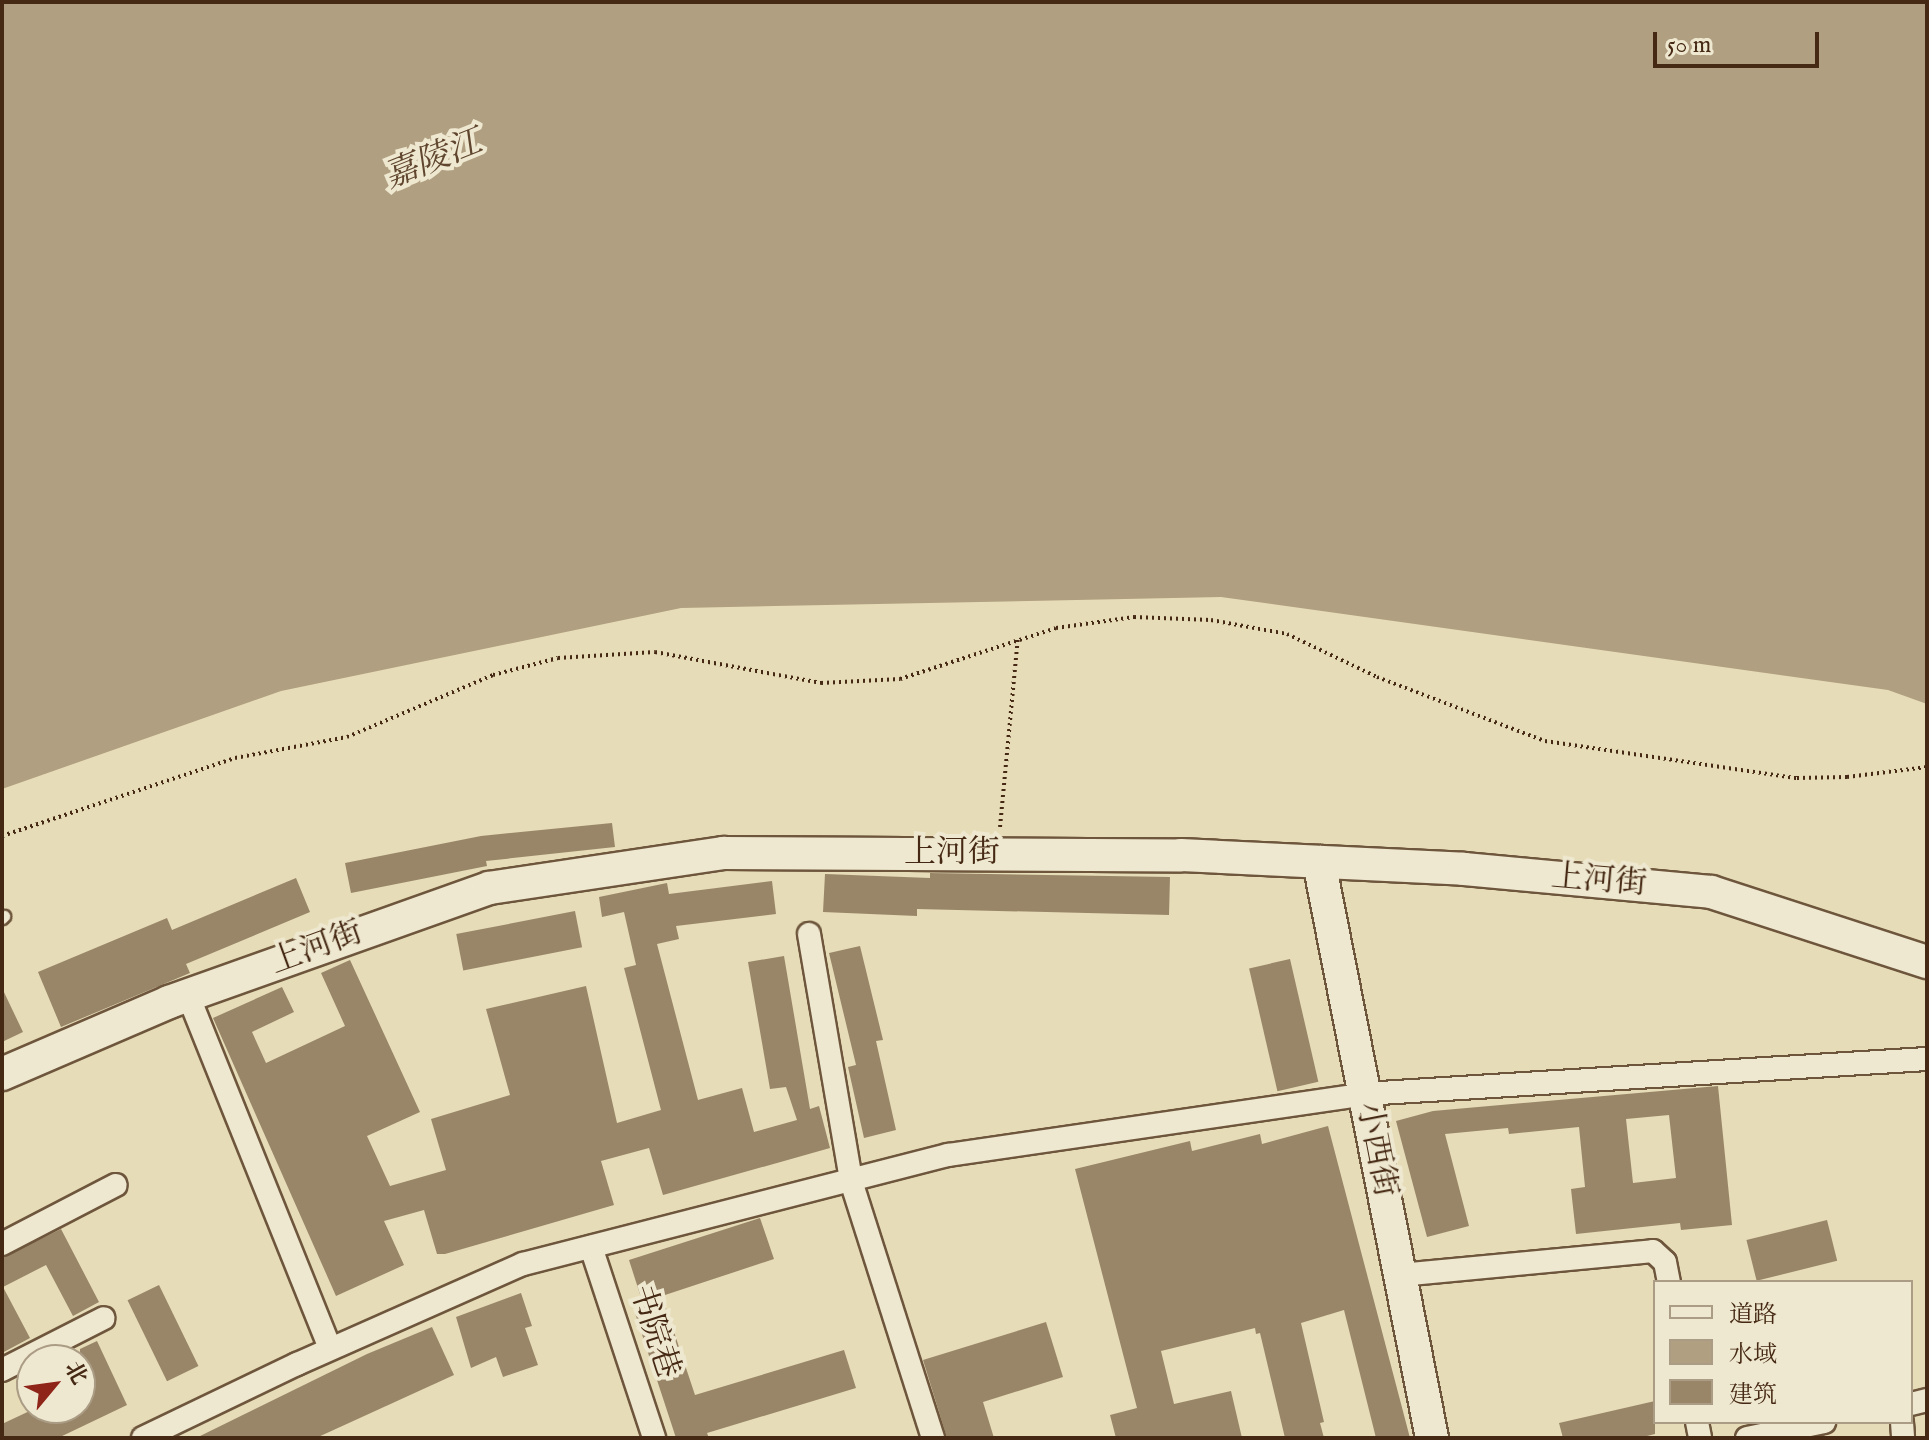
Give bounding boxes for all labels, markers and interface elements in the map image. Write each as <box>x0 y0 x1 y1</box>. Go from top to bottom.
scale bar <box>1657 16 1823 66</box>
text: 50 m <box>1667 30 1711 61</box>
water label: 嘉陵江 <box>378 122 488 198</box>
street label: 上河街 <box>904 835 1000 873</box>
street label: 上河街 <box>1550 859 1648 905</box>
street label: 上河街 <box>265 915 369 983</box>
street label: 小西街 <box>1347 1099 1403 1201</box>
street label: 书院巷 <box>620 1280 686 1384</box>
legend <box>1653 1280 1913 1424</box>
text: 道路 <box>1729 1300 1777 1331</box>
text: 水域 <box>1729 1340 1777 1371</box>
north arrow <box>16 1344 96 1424</box>
text: 北 <box>58 1357 93 1390</box>
text: 建筑 <box>1729 1380 1777 1411</box>

